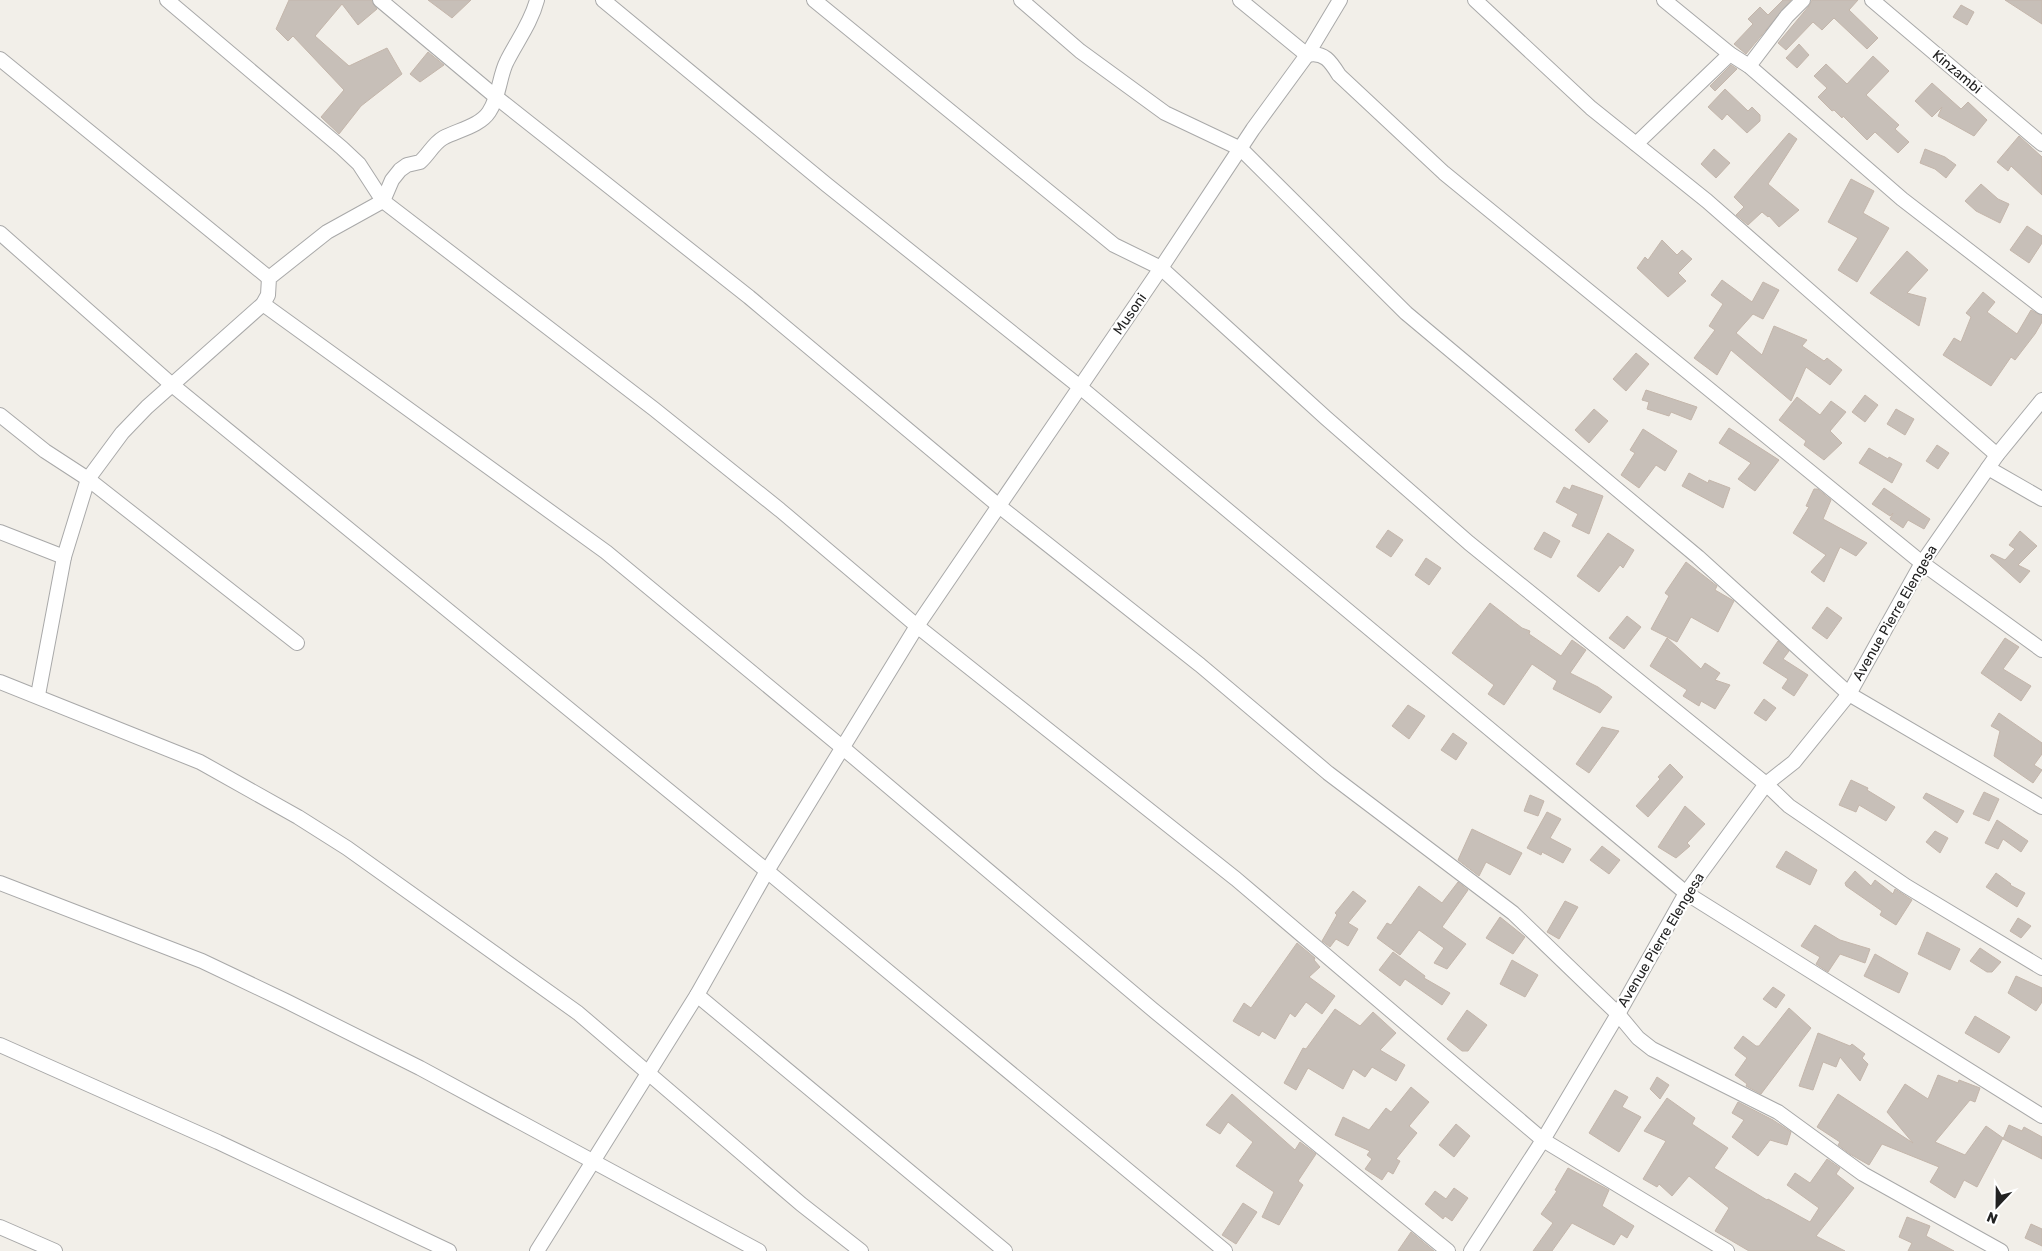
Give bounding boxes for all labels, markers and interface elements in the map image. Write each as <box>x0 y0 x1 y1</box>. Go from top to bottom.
street label: Kinzambi <box>1929 46 1985 98</box>
street label: Musoni <box>1110 290 1150 338</box>
street label: Avenue Pierre Elengesa <box>1849 542 1941 684</box>
street label: Avenue Pierre Elengesa <box>1614 870 1708 1010</box>
north arrow <box>1972 1181 2022 1231</box>
text: N <box>1984 1208 2000 1227</box>

